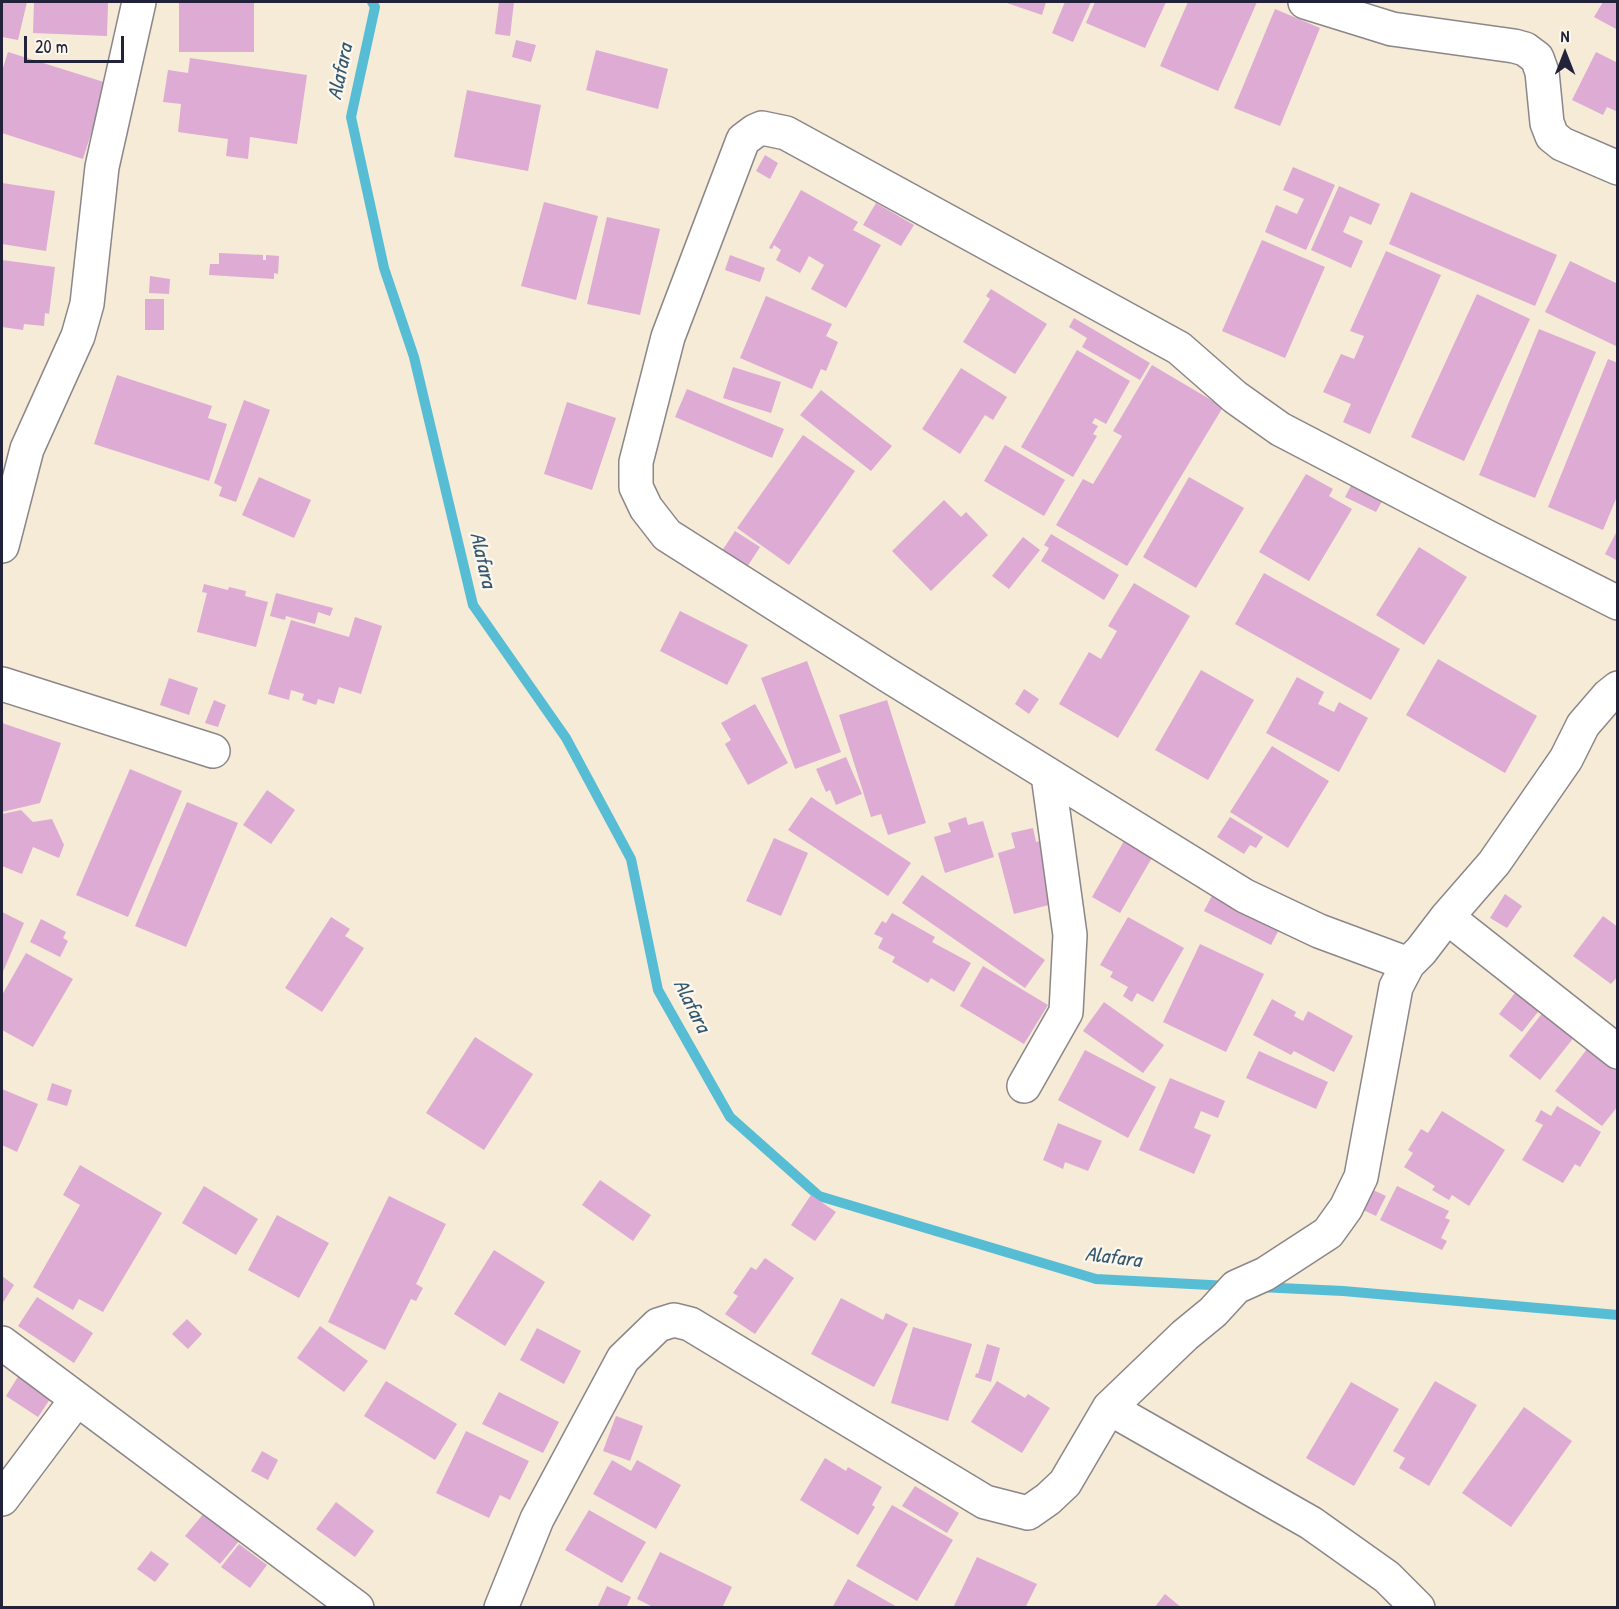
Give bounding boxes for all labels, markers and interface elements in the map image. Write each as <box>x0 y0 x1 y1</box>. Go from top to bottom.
scale bar <box>27 24 128 62</box>
north arrow <box>1535 24 1595 84</box>
text: N <box>1561 25 1569 47</box>
text: 20 m <box>35 34 68 59</box>
water label: Alafara <box>323 42 359 102</box>
water label: Alafara <box>463 530 501 590</box>
water label: Alafara <box>667 975 715 1037</box>
water label: Alafara <box>1084 1242 1142 1274</box>

